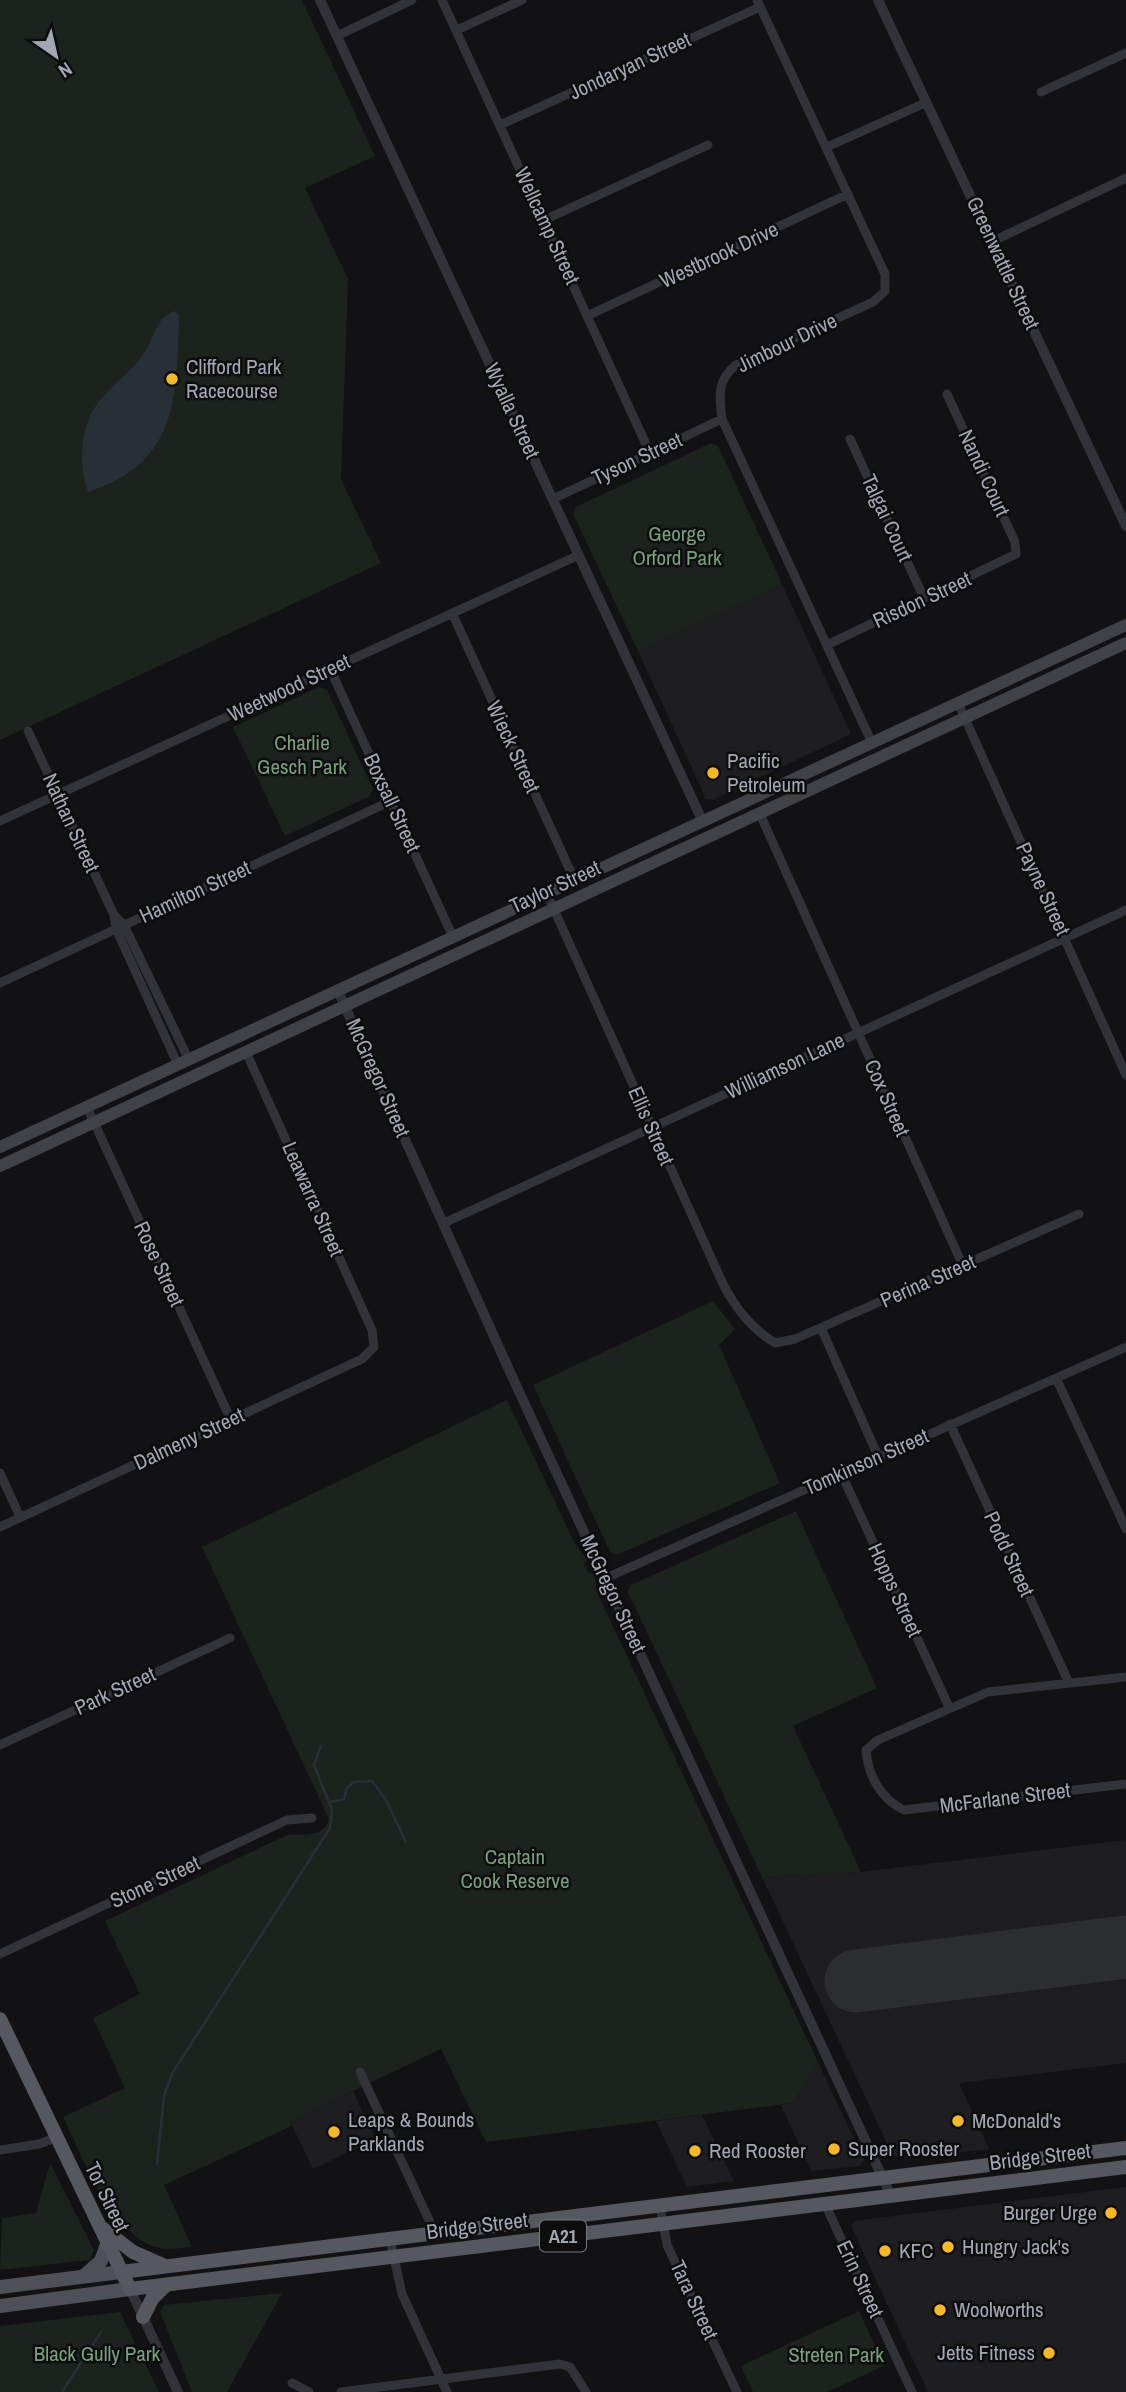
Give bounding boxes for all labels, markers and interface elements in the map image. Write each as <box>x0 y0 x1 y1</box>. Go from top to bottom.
north arrow <box>21 21 91 91</box>
street label: Jondaryan Street <box>564 25 696 106</box>
text: N <box>54 56 77 84</box>
street label: Wellcamp Street <box>508 163 587 289</box>
street label: Greenwattle Street <box>960 192 1047 334</box>
street label: Westbrook Drive <box>655 214 783 295</box>
street label: Jimbour Drive <box>732 306 842 379</box>
place label: Clifford Park Racecourse <box>186 352 282 405</box>
street label: Wyalla Street <box>478 358 547 463</box>
marker: Clifford Park Racecourse <box>164 371 180 387</box>
street label: Tyson Street <box>587 425 687 492</box>
street label: Nandi Court <box>952 425 1017 521</box>
street label: Talgai Court <box>855 469 920 566</box>
park label: George Orford Park <box>633 519 722 572</box>
street label: Risdon Street <box>868 564 976 635</box>
street label: Weetwood Street <box>223 646 355 729</box>
street label: Wieck Street <box>479 696 548 798</box>
park label: Charlie Gesch Park <box>257 728 347 781</box>
place label: Pacific Petroleum <box>727 746 805 799</box>
street label: Boxsall Street <box>357 749 428 857</box>
marker: Pacific Petroleum <box>705 765 721 781</box>
street label: Nathan Street <box>36 769 107 877</box>
street label: Payne Street <box>1009 838 1078 940</box>
street label: Hamilton Street <box>134 853 255 930</box>
street label: Taylor Street <box>505 853 605 920</box>
street label: McGregor Street <box>339 1014 418 1142</box>
street label: Williamson Lane <box>721 1025 849 1106</box>
street label: Cox Street <box>858 1055 917 1141</box>
street label: Ellis Street <box>621 1082 682 1170</box>
street label: Leawarra Street <box>275 1137 352 1261</box>
street label: Rose Street <box>127 1216 192 1311</box>
street label: Perina Street <box>876 1247 980 1314</box>
street label: Dalmeny Street <box>129 1400 249 1477</box>
street label: Tomkinson Street <box>799 1421 933 1502</box>
street label: Podd Street <box>977 1506 1042 1601</box>
street label: McGregor Street <box>573 1530 654 1658</box>
street label: Hopps Street <box>861 1538 930 1642</box>
street label: Park Street <box>70 1659 160 1722</box>
street label: McFarlane Street <box>938 1775 1072 1820</box>
park label: Captain Cook Reserve <box>460 1842 570 1895</box>
street label: Stone Street <box>105 1848 204 1915</box>
place label: Leaps & Bounds Parklands <box>348 2105 474 2158</box>
place label: McDonald's <box>972 2106 1061 2135</box>
marker: McDonald's <box>950 2113 966 2129</box>
marker: Leaps & Bounds Parklands <box>326 2124 342 2140</box>
place label: Super Rooster <box>848 2134 959 2163</box>
place label: Red Rooster <box>709 2136 806 2165</box>
street label: Bridge Street <box>988 2136 1092 2177</box>
marker: Super Rooster <box>826 2141 842 2157</box>
marker: Red Rooster <box>687 2143 703 2159</box>
street label: Tor Street <box>78 2157 137 2237</box>
place label: Burger Urge <box>1003 2198 1097 2227</box>
street label: Bridge Street <box>425 2205 529 2246</box>
marker: Burger Urge <box>1103 2205 1119 2221</box>
road number: A21 <box>540 2220 586 2252</box>
place label: Hungry Jack's <box>962 2232 1070 2261</box>
street label: Erin Street <box>830 2235 891 2322</box>
place label: KFC <box>899 2236 933 2265</box>
marker: Hungry Jack's <box>940 2239 956 2255</box>
marker: KFC <box>877 2243 893 2259</box>
street label: Tara Street <box>663 2255 726 2344</box>
place label: Woolworths <box>954 2295 1044 2324</box>
marker: Woolworths <box>932 2302 948 2318</box>
place label: Jetts Fitness <box>937 2338 1035 2367</box>
park label: Black Gully Park <box>34 2339 161 2368</box>
park label: Streten Park <box>788 2340 884 2369</box>
marker: Jetts Fitness <box>1041 2345 1057 2361</box>

